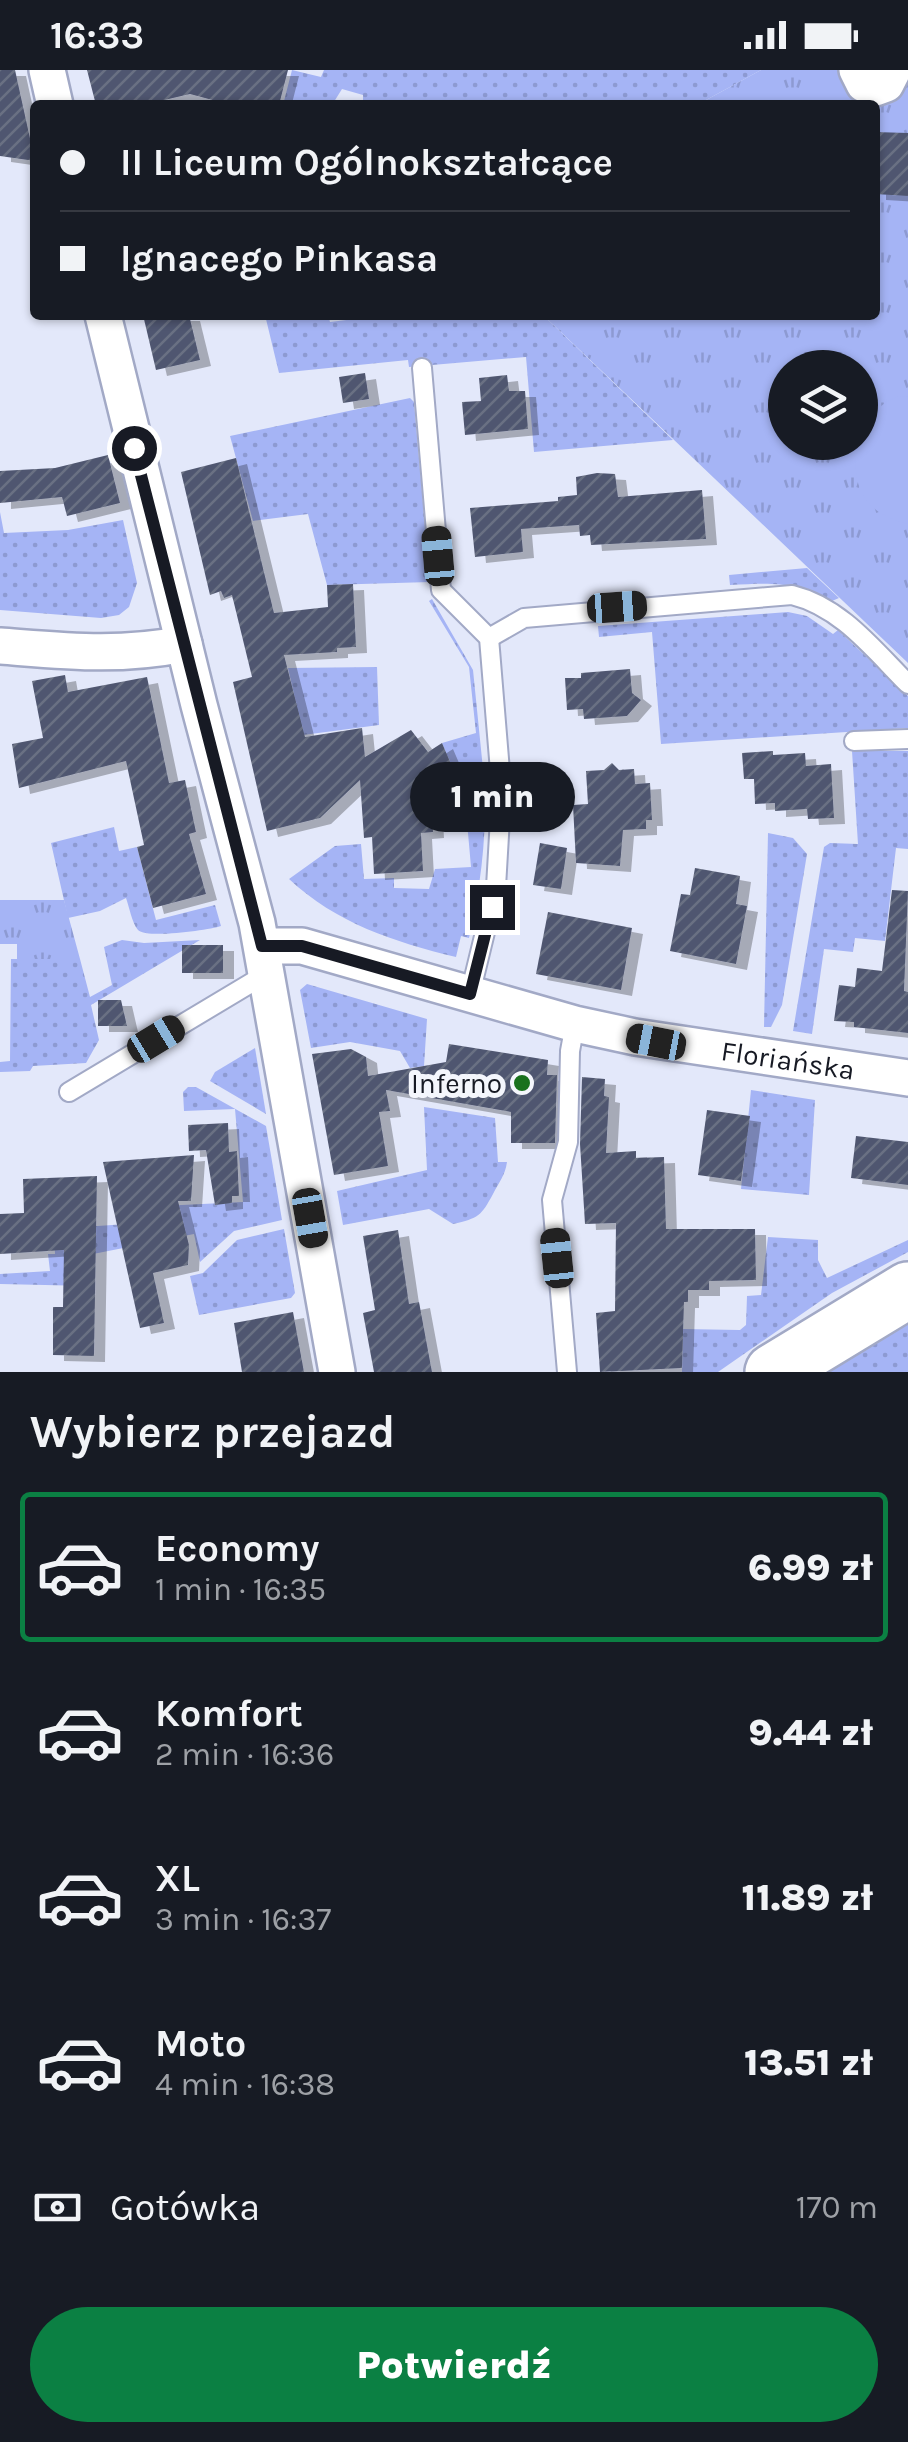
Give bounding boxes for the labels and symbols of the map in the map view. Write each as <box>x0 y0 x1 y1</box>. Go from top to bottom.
route start <box>112 426 157 471</box>
car <box>420 525 456 587</box>
car <box>586 590 648 624</box>
callout: 1 min <box>410 762 574 832</box>
route end <box>470 885 515 930</box>
car <box>123 1011 189 1067</box>
car <box>624 1022 688 1062</box>
street label: Floriańska <box>719 1034 857 1087</box>
place label: Inferno <box>411 1067 502 1100</box>
marker: Inferno <box>511 1072 533 1094</box>
car <box>290 1186 330 1250</box>
car <box>539 1227 575 1289</box>

